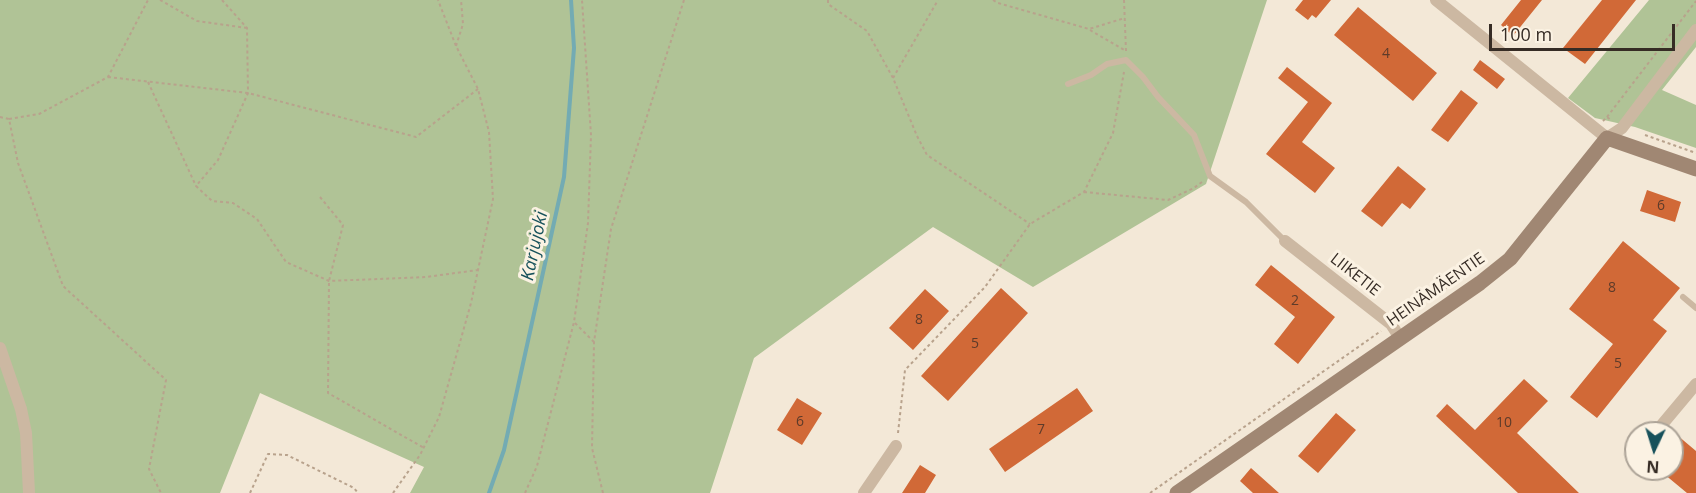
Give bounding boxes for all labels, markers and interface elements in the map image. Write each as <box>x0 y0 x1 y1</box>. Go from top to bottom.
scale bar <box>1492 12 1678 50</box>
text: 100 m <box>1500 22 1552 46</box>
house number: 4 <box>1382 46 1390 62</box>
house number: 6 <box>1657 198 1665 214</box>
water label: Karjujoki <box>517 209 553 283</box>
street label: HEINÄMÄENTIE <box>1383 249 1489 331</box>
street label: LIIKETIE <box>1326 250 1384 300</box>
house number: 8 <box>1608 280 1616 296</box>
house number: 2 <box>1291 293 1299 309</box>
house number: 8 <box>915 312 923 328</box>
house number: 5 <box>971 336 979 352</box>
house number: 5 <box>1614 356 1622 372</box>
house number: 6 <box>796 414 804 430</box>
house number: 10 <box>1496 415 1512 431</box>
north arrow <box>1624 421 1684 481</box>
house number: 7 <box>1037 422 1045 438</box>
text: N <box>1646 456 1660 478</box>

